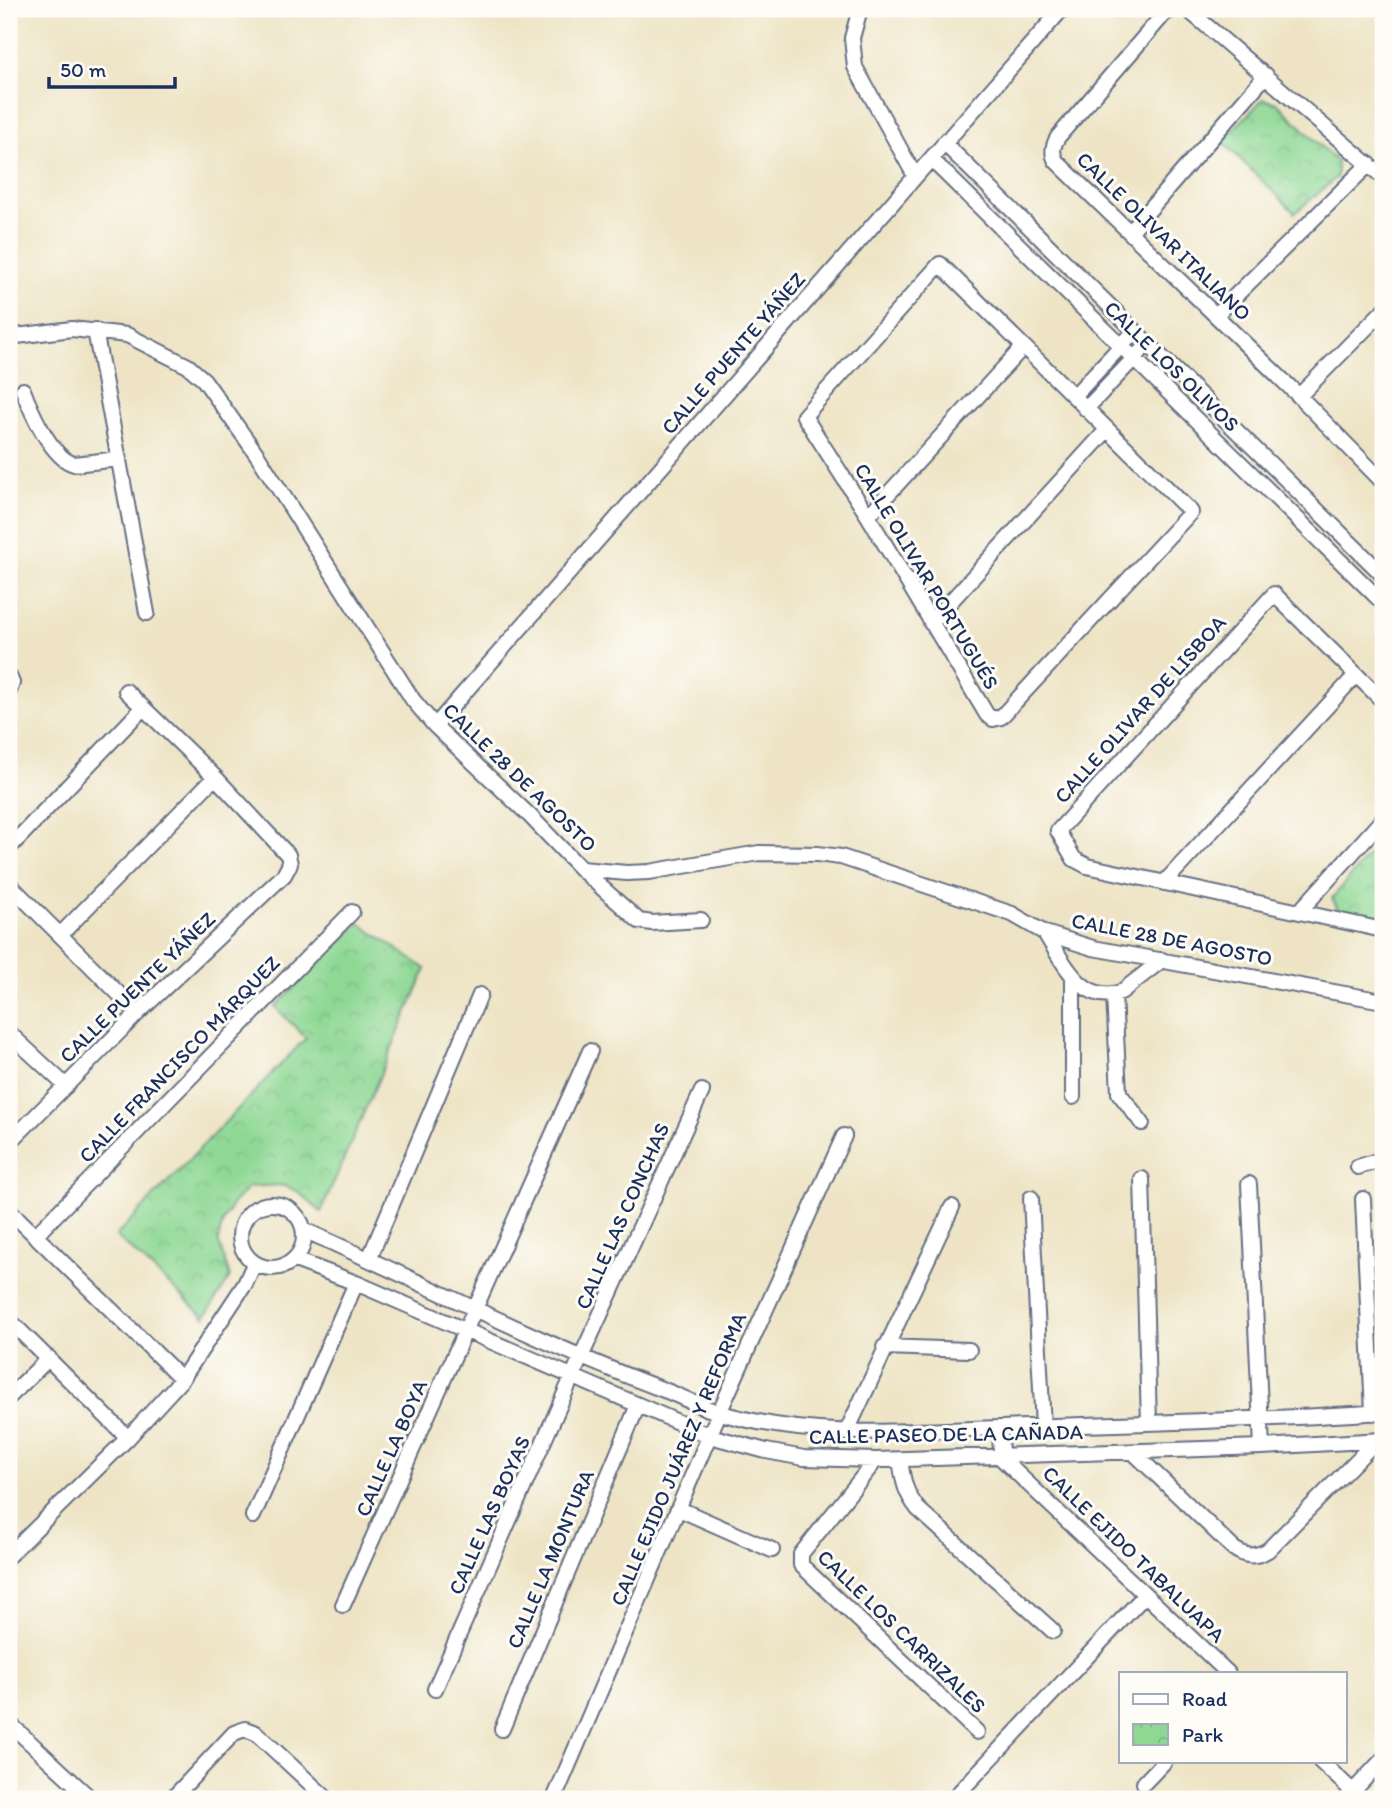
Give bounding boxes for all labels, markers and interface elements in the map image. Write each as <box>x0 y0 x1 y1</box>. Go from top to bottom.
scale bar <box>49 46 175 90</box>
text: 50 m <box>60 57 107 82</box>
street label: CALLE OLIVAR ITALIANO <box>1072 146 1256 326</box>
street label: CALLE PUENTE YÁÑEZ <box>656 267 810 439</box>
street label: CALLE LOS OLIVOS <box>1099 295 1245 437</box>
street label: CALLE OLIVAR PORTUGUÉS <box>849 458 1005 694</box>
street label: CALLE OLIVAR DE LISBOA <box>1049 609 1231 808</box>
street label: CALLE 28 DE AGOSTO <box>438 697 602 857</box>
street label: CALLE PUENTE YÁÑEZ <box>54 906 220 1068</box>
street label: CALLE 28 DE AGOSTO <box>1069 907 1275 971</box>
street label: CALLE FRANCISCO MÁRQUEZ <box>73 950 285 1168</box>
street label: CALLE LAS CONCHAS <box>570 1119 674 1313</box>
street label: CALLE EJIDO JUÁREZ Y REFORMA <box>605 1308 752 1609</box>
street label: CALLE LA BOYA <box>350 1375 433 1520</box>
street label: CALLE PASEO DE LA CAÑADA <box>809 1419 1084 1449</box>
street label: CALLE LAS BOYAS <box>443 1432 535 1598</box>
street label: CALLE EJIDO TABALUAPA <box>1038 1460 1231 1648</box>
street label: CALLE LA MONTURA <box>501 1465 599 1652</box>
street label: CALLE LOS CARRIZALES <box>813 1544 991 1718</box>
legend <box>1119 1672 1346 1762</box>
text: Road <box>1182 1686 1228 1711</box>
text: Park <box>1182 1722 1224 1747</box>

